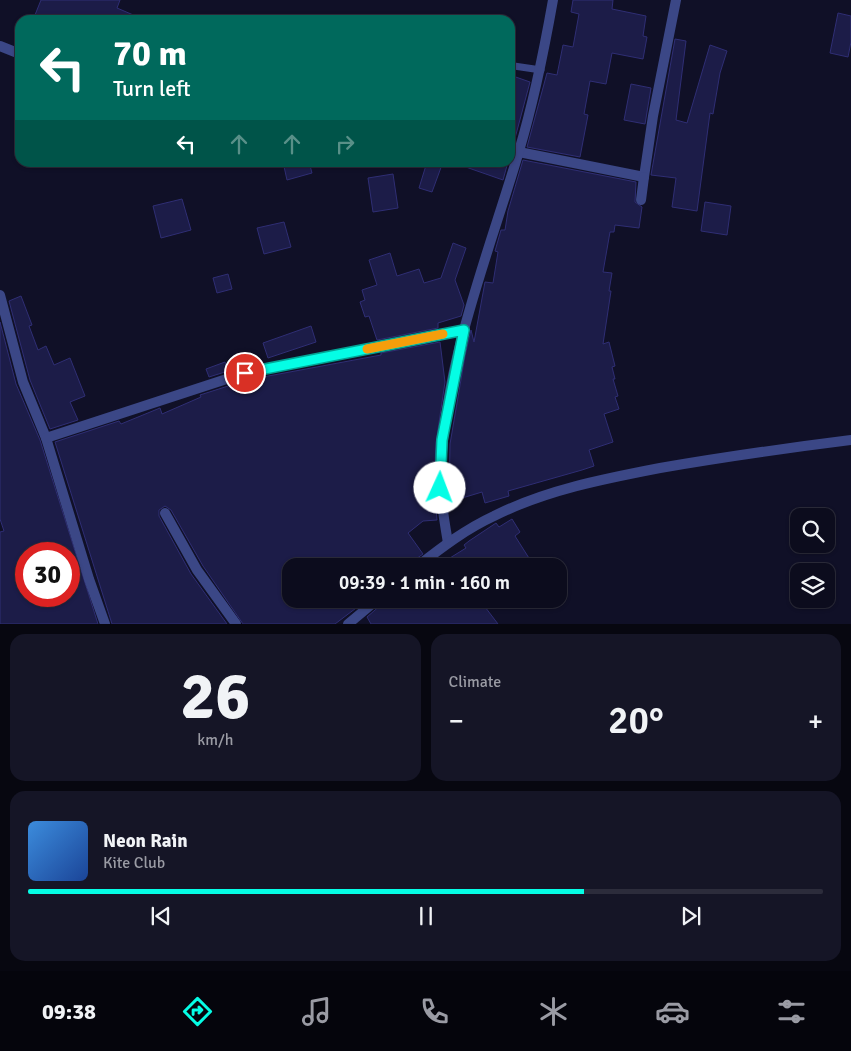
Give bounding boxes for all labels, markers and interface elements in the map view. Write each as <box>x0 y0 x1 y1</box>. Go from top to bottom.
text: 70 m <box>113 32 187 75</box>
icon: left <box>30 35 95 100</box>
text: Turn left <box>113 75 191 102</box>
icon: left <box>172 130 200 158</box>
icon: ahead <box>225 130 253 158</box>
icon: ahead <box>278 130 306 158</box>
icon: right <box>331 130 359 158</box>
pin <box>224 352 266 394</box>
icon: arrive <box>231 359 259 387</box>
position arrow <box>413 461 465 513</box>
map controls <box>790 508 835 608</box>
button: search <box>790 508 835 553</box>
speed limit sign: 30 <box>15 542 80 607</box>
button: layers <box>790 563 835 608</box>
text: 09:39 · 1 min · 160 m <box>339 571 510 595</box>
text: 26 <box>180 657 250 737</box>
text: Climate <box>449 672 501 692</box>
text: 20° <box>608 697 664 744</box>
text: − <box>449 704 464 738</box>
text: + <box>808 704 823 738</box>
text: km/h <box>197 730 233 750</box>
text: Neon Rain <box>103 829 188 853</box>
text: Kite Club <box>103 853 165 873</box>
icon: previous <box>147 902 175 930</box>
icon: pause <box>412 902 440 930</box>
icon: next <box>677 902 705 930</box>
icon: directions <box>180 994 215 1029</box>
icon: music <box>299 994 334 1029</box>
icon: phone <box>417 994 452 1029</box>
icon: climate <box>536 994 571 1029</box>
icon: car <box>655 994 690 1029</box>
icon: filters <box>774 994 809 1029</box>
text: 09:38 <box>42 998 96 1025</box>

